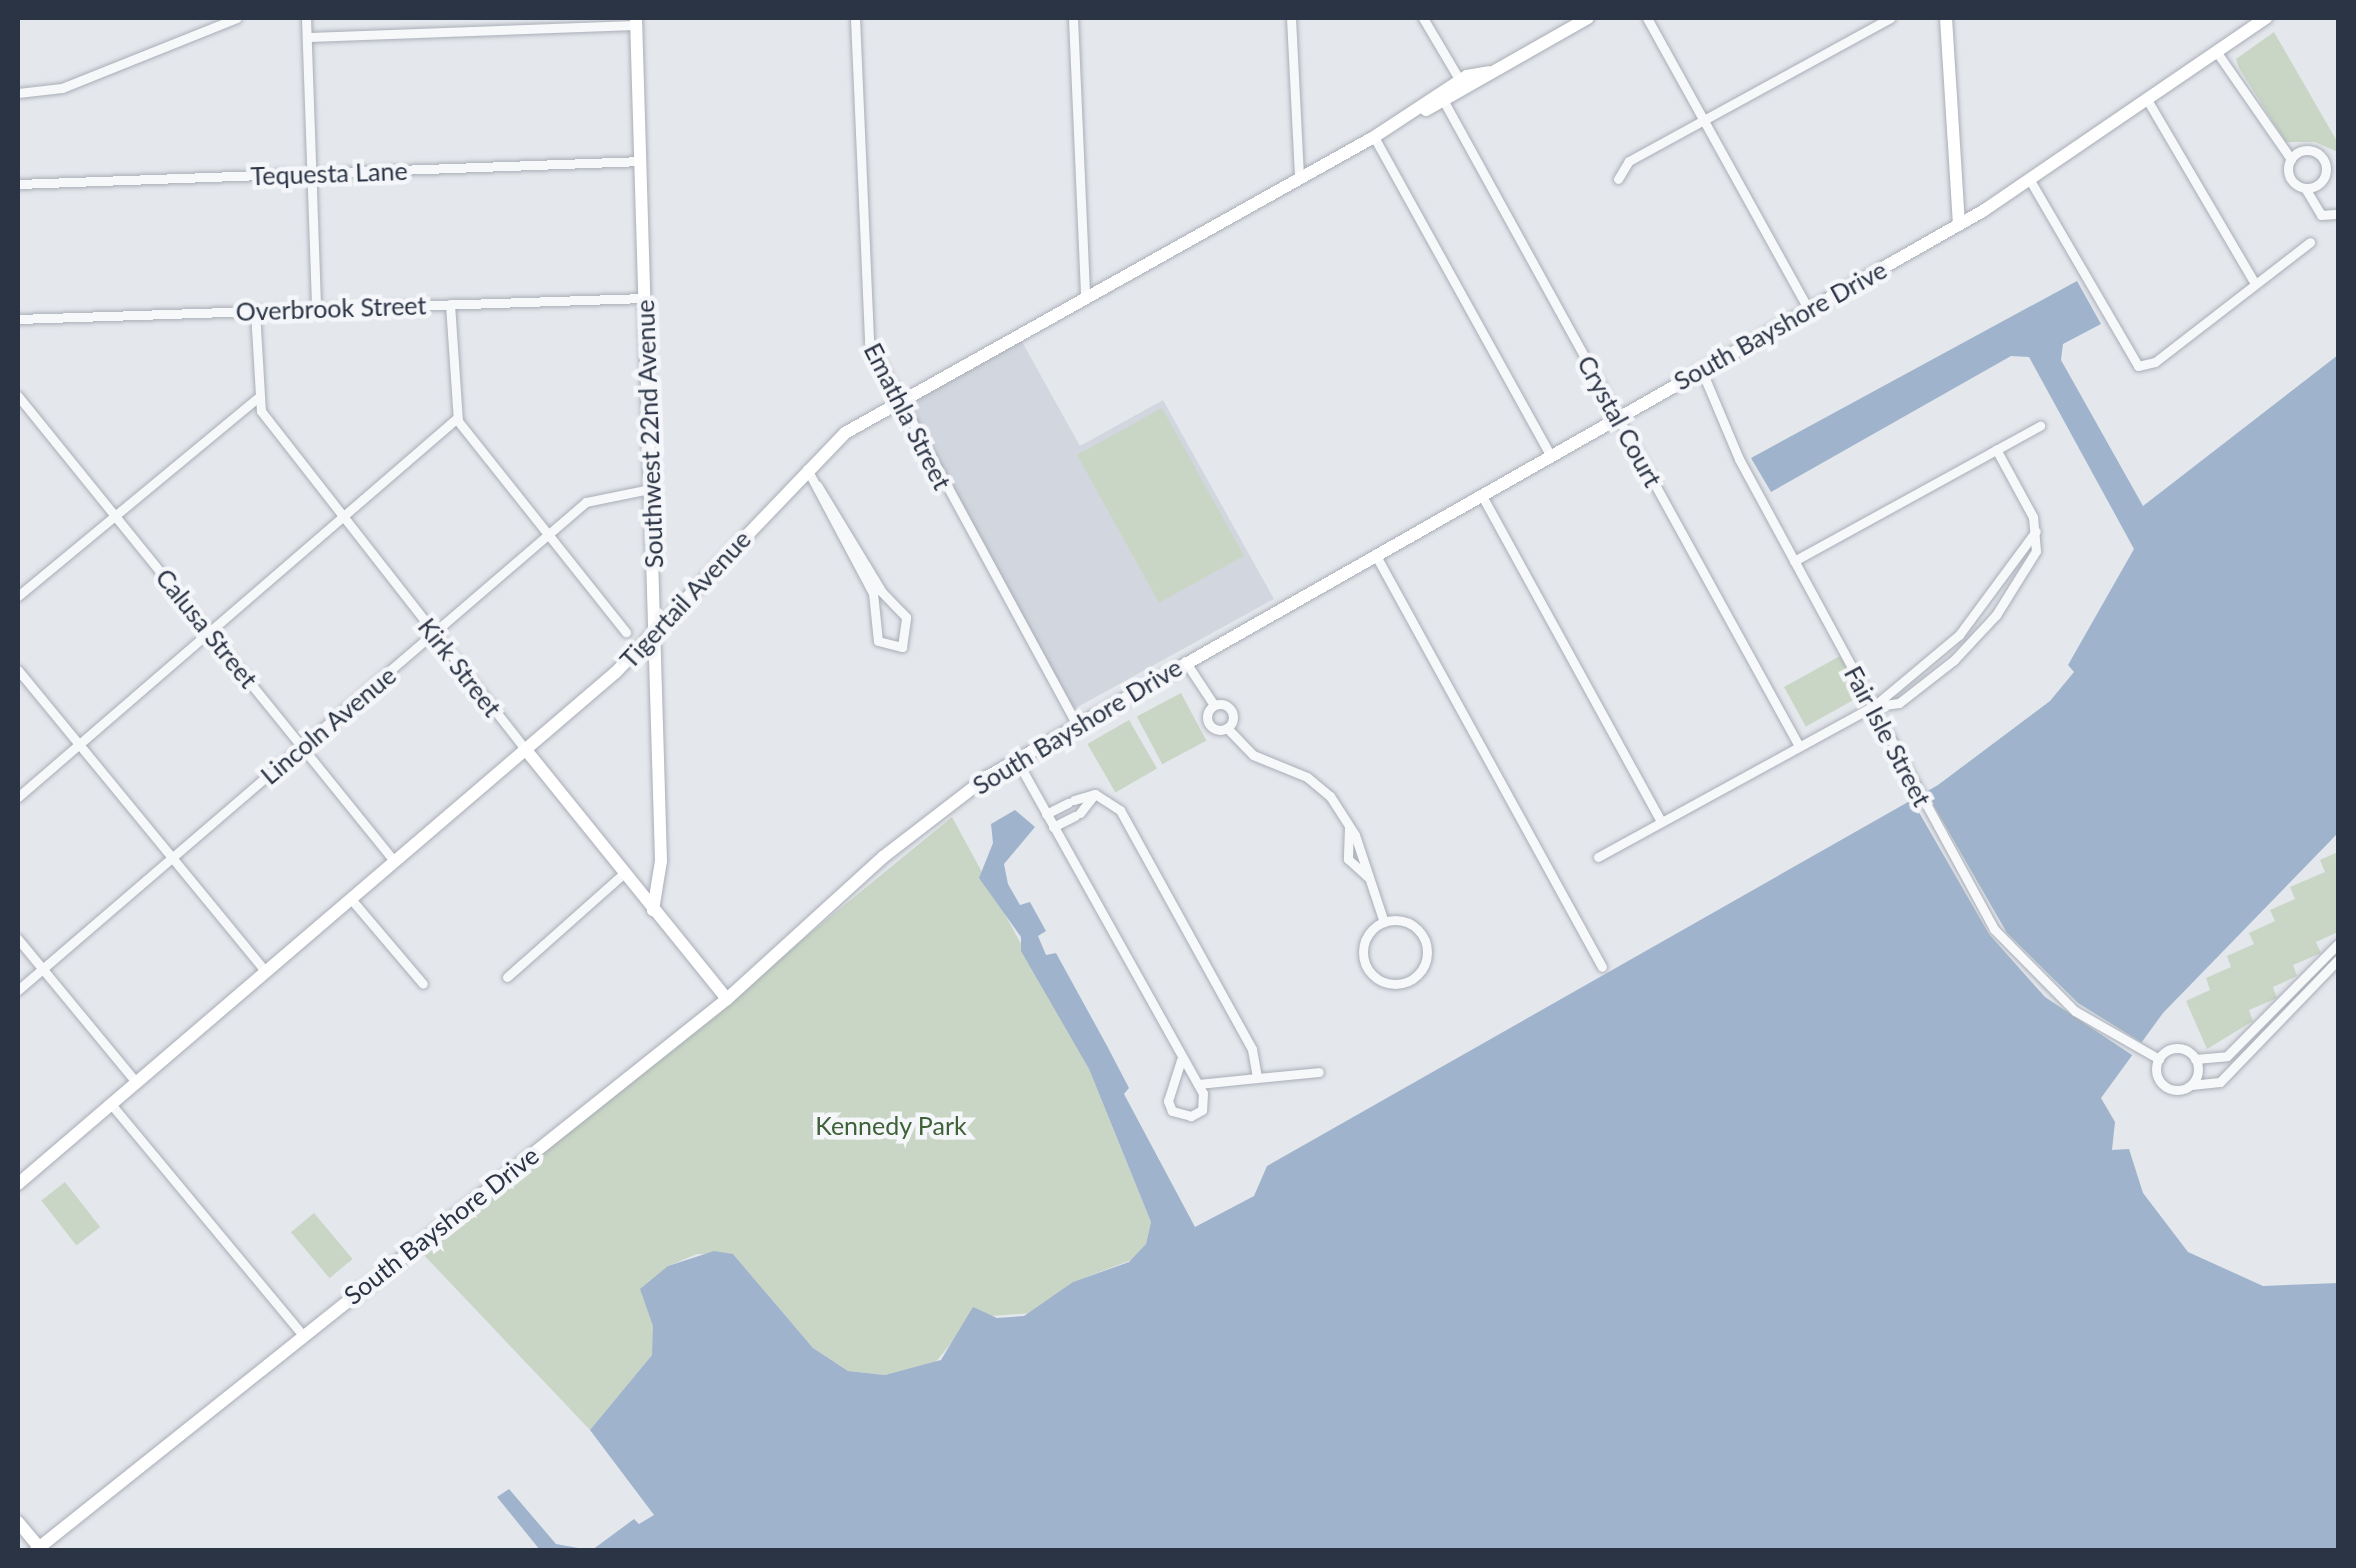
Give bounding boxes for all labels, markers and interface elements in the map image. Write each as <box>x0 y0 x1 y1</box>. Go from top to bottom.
street label: Tequesta Lane <box>250 155 408 191</box>
street label: South Bayshore Drive <box>1668 254 1892 396</box>
street label: Overbrook Street <box>235 290 427 326</box>
street label: Southwest 22nd Avenue <box>629 299 669 569</box>
street label: Emathla Street <box>858 338 958 494</box>
street label: Crystal Court <box>1572 350 1668 492</box>
street label: Tigertail Avenue <box>613 524 757 674</box>
street label: Calusa Street <box>150 562 264 694</box>
street label: Kirk Street <box>412 612 508 722</box>
street label: South Bayshore Drive <box>967 652 1187 800</box>
street label: Lincoln Avenue <box>254 660 402 790</box>
street label: Fair Isle Street <box>1838 661 1938 811</box>
park label: Kennedy Park <box>815 1110 967 1140</box>
street label: South Bayshore Drive <box>338 1140 544 1310</box>

